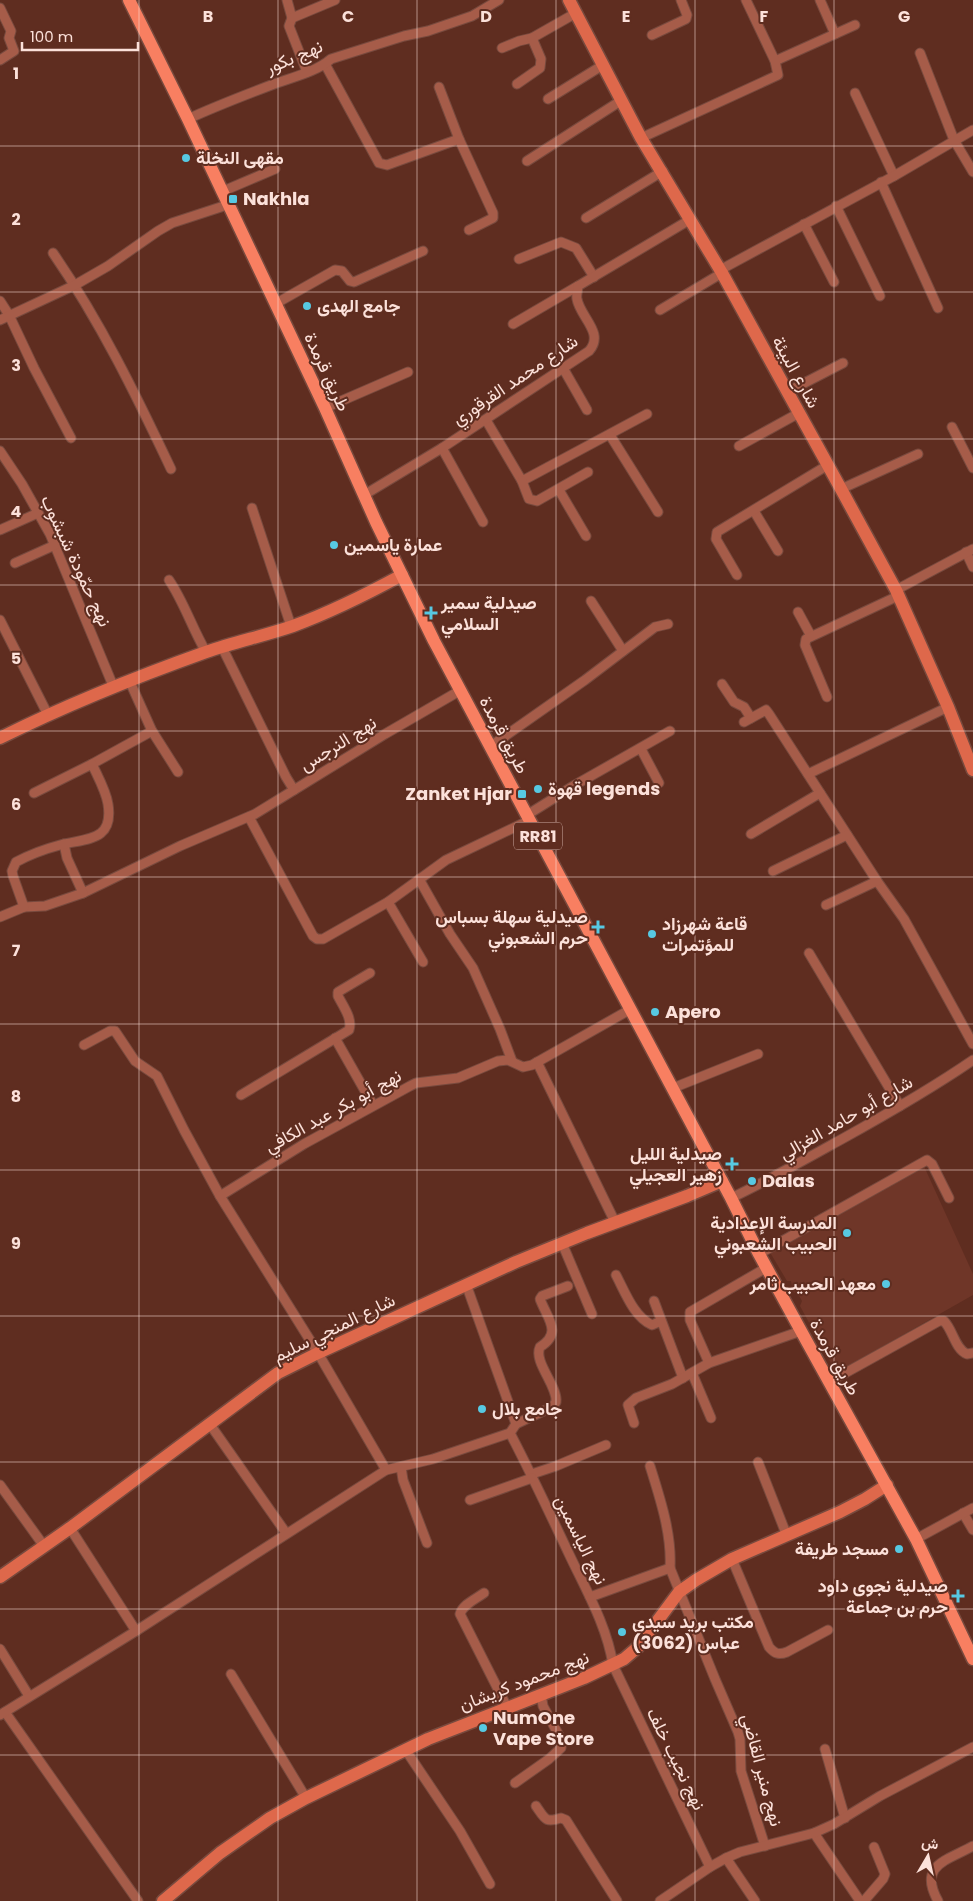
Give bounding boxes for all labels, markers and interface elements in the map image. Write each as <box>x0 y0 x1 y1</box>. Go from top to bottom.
text: B <box>203 5 213 28</box>
text: C <box>342 5 354 28</box>
text: D <box>480 5 492 28</box>
text: E <box>622 5 630 28</box>
text: F <box>760 5 769 28</box>
text: G <box>898 5 910 28</box>
scale bar <box>22 20 139 52</box>
text: 100 m <box>30 26 73 47</box>
street label: نهج بكور <box>260 33 326 80</box>
text: 1 <box>13 62 19 85</box>
place label: مقهى النخلة <box>196 145 284 170</box>
marker: مقهى النخلة <box>180 152 192 164</box>
place label: Nakhla <box>243 186 310 211</box>
marker: Nakhla <box>227 193 239 205</box>
text: 2 <box>11 208 21 231</box>
place label: جامع الهدى <box>317 293 401 318</box>
marker: جامع الهدى <box>301 300 313 312</box>
street label: طريق قرمدة <box>298 328 357 415</box>
street label: شارع محمد القرقوري <box>447 328 584 433</box>
street label: شارع البيئة <box>766 331 827 412</box>
text: 3 <box>11 354 21 377</box>
street label: نهج حمّودة شبشوب <box>35 491 118 631</box>
text: 4 <box>11 500 22 523</box>
place label: عمارة ياسمين <box>344 532 442 557</box>
marker: عمارة ياسمين <box>328 539 340 551</box>
place label: صيدلية سمير السلامي <box>440 590 537 639</box>
marker: صيدلية سمير السلامي <box>425 607 437 619</box>
text: 5 <box>11 647 21 670</box>
street label: طريق قرمدة <box>474 692 535 778</box>
street label: نهج النرجس <box>294 710 381 777</box>
place label: قهوة legends <box>548 776 660 801</box>
place label: Zanket Hjar <box>405 781 512 806</box>
marker: قهوة legends <box>532 783 544 795</box>
marker: Zanket Hjar <box>516 788 528 800</box>
text: 6 <box>11 793 21 816</box>
road number: RR81 <box>514 822 562 849</box>
place label: صيدلية سهلة بسباس حرم الشعبوني <box>435 904 588 953</box>
place label: قاعة شهرزاد للمؤتمرات <box>662 911 747 957</box>
marker: صيدلية سهلة بسباس حرم الشعبوني <box>592 921 604 933</box>
marker: قاعة شهرزاد للمؤتمرات <box>646 928 658 940</box>
text: 7 <box>12 939 21 962</box>
place label: Apero <box>665 999 721 1024</box>
marker: Apero <box>649 1006 661 1018</box>
street label: نهج أبو بكر عبد الكافي <box>260 1063 407 1161</box>
street label: شارع أبو حامد الغزالي <box>774 1069 919 1169</box>
text: 8 <box>11 1085 21 1108</box>
place label: صيدلية الليل زهير العجيلي <box>629 1141 722 1190</box>
marker: صيدلية الليل زهير العجيلي <box>726 1158 738 1170</box>
place label: Dalas <box>762 1168 815 1193</box>
marker: Dalas <box>746 1175 758 1187</box>
place label: المدرسة الإعدادية الحبيب الشعبوني <box>710 1210 837 1259</box>
marker: المدرسة الإعدادية الحبيب الشعبوني <box>841 1227 853 1239</box>
text: 9 <box>11 1232 21 1255</box>
place label: معهد الحبيب ثامر <box>749 1271 876 1296</box>
marker: معهد الحبيب ثامر <box>880 1278 892 1290</box>
street label: شارع المنجي سليم <box>268 1287 401 1371</box>
street label: طريق قرمدة <box>804 1314 867 1400</box>
place label: جامع بلال <box>492 1396 562 1421</box>
marker: جامع بلال <box>476 1403 488 1415</box>
street label: نهج الياسمين <box>549 1491 614 1589</box>
place label: مسجد طريفة <box>795 1536 889 1561</box>
marker: مسجد طريفة <box>893 1543 905 1555</box>
place label: صيدلية نجوى داود حرم بن جماعة <box>818 1573 948 1619</box>
marker: صيدلية نجوى داود حرم بن جماعة <box>952 1590 964 1602</box>
place label: مكتب بريد سيدي عباس (3062) <box>632 1609 754 1655</box>
marker: مكتب بريد سيدي عباس (3062) <box>616 1626 628 1638</box>
street label: نهج محمود كريشان <box>455 1644 593 1717</box>
street label: نهج نجيب خلف <box>641 1703 712 1814</box>
place label: NumOne Vape Store <box>493 1705 594 1751</box>
street label: نهج منير القاضي <box>733 1711 790 1830</box>
marker: NumOne Vape Store <box>477 1722 489 1734</box>
north arrow <box>903 1831 953 1881</box>
text: ش <box>920 1832 940 1854</box>

